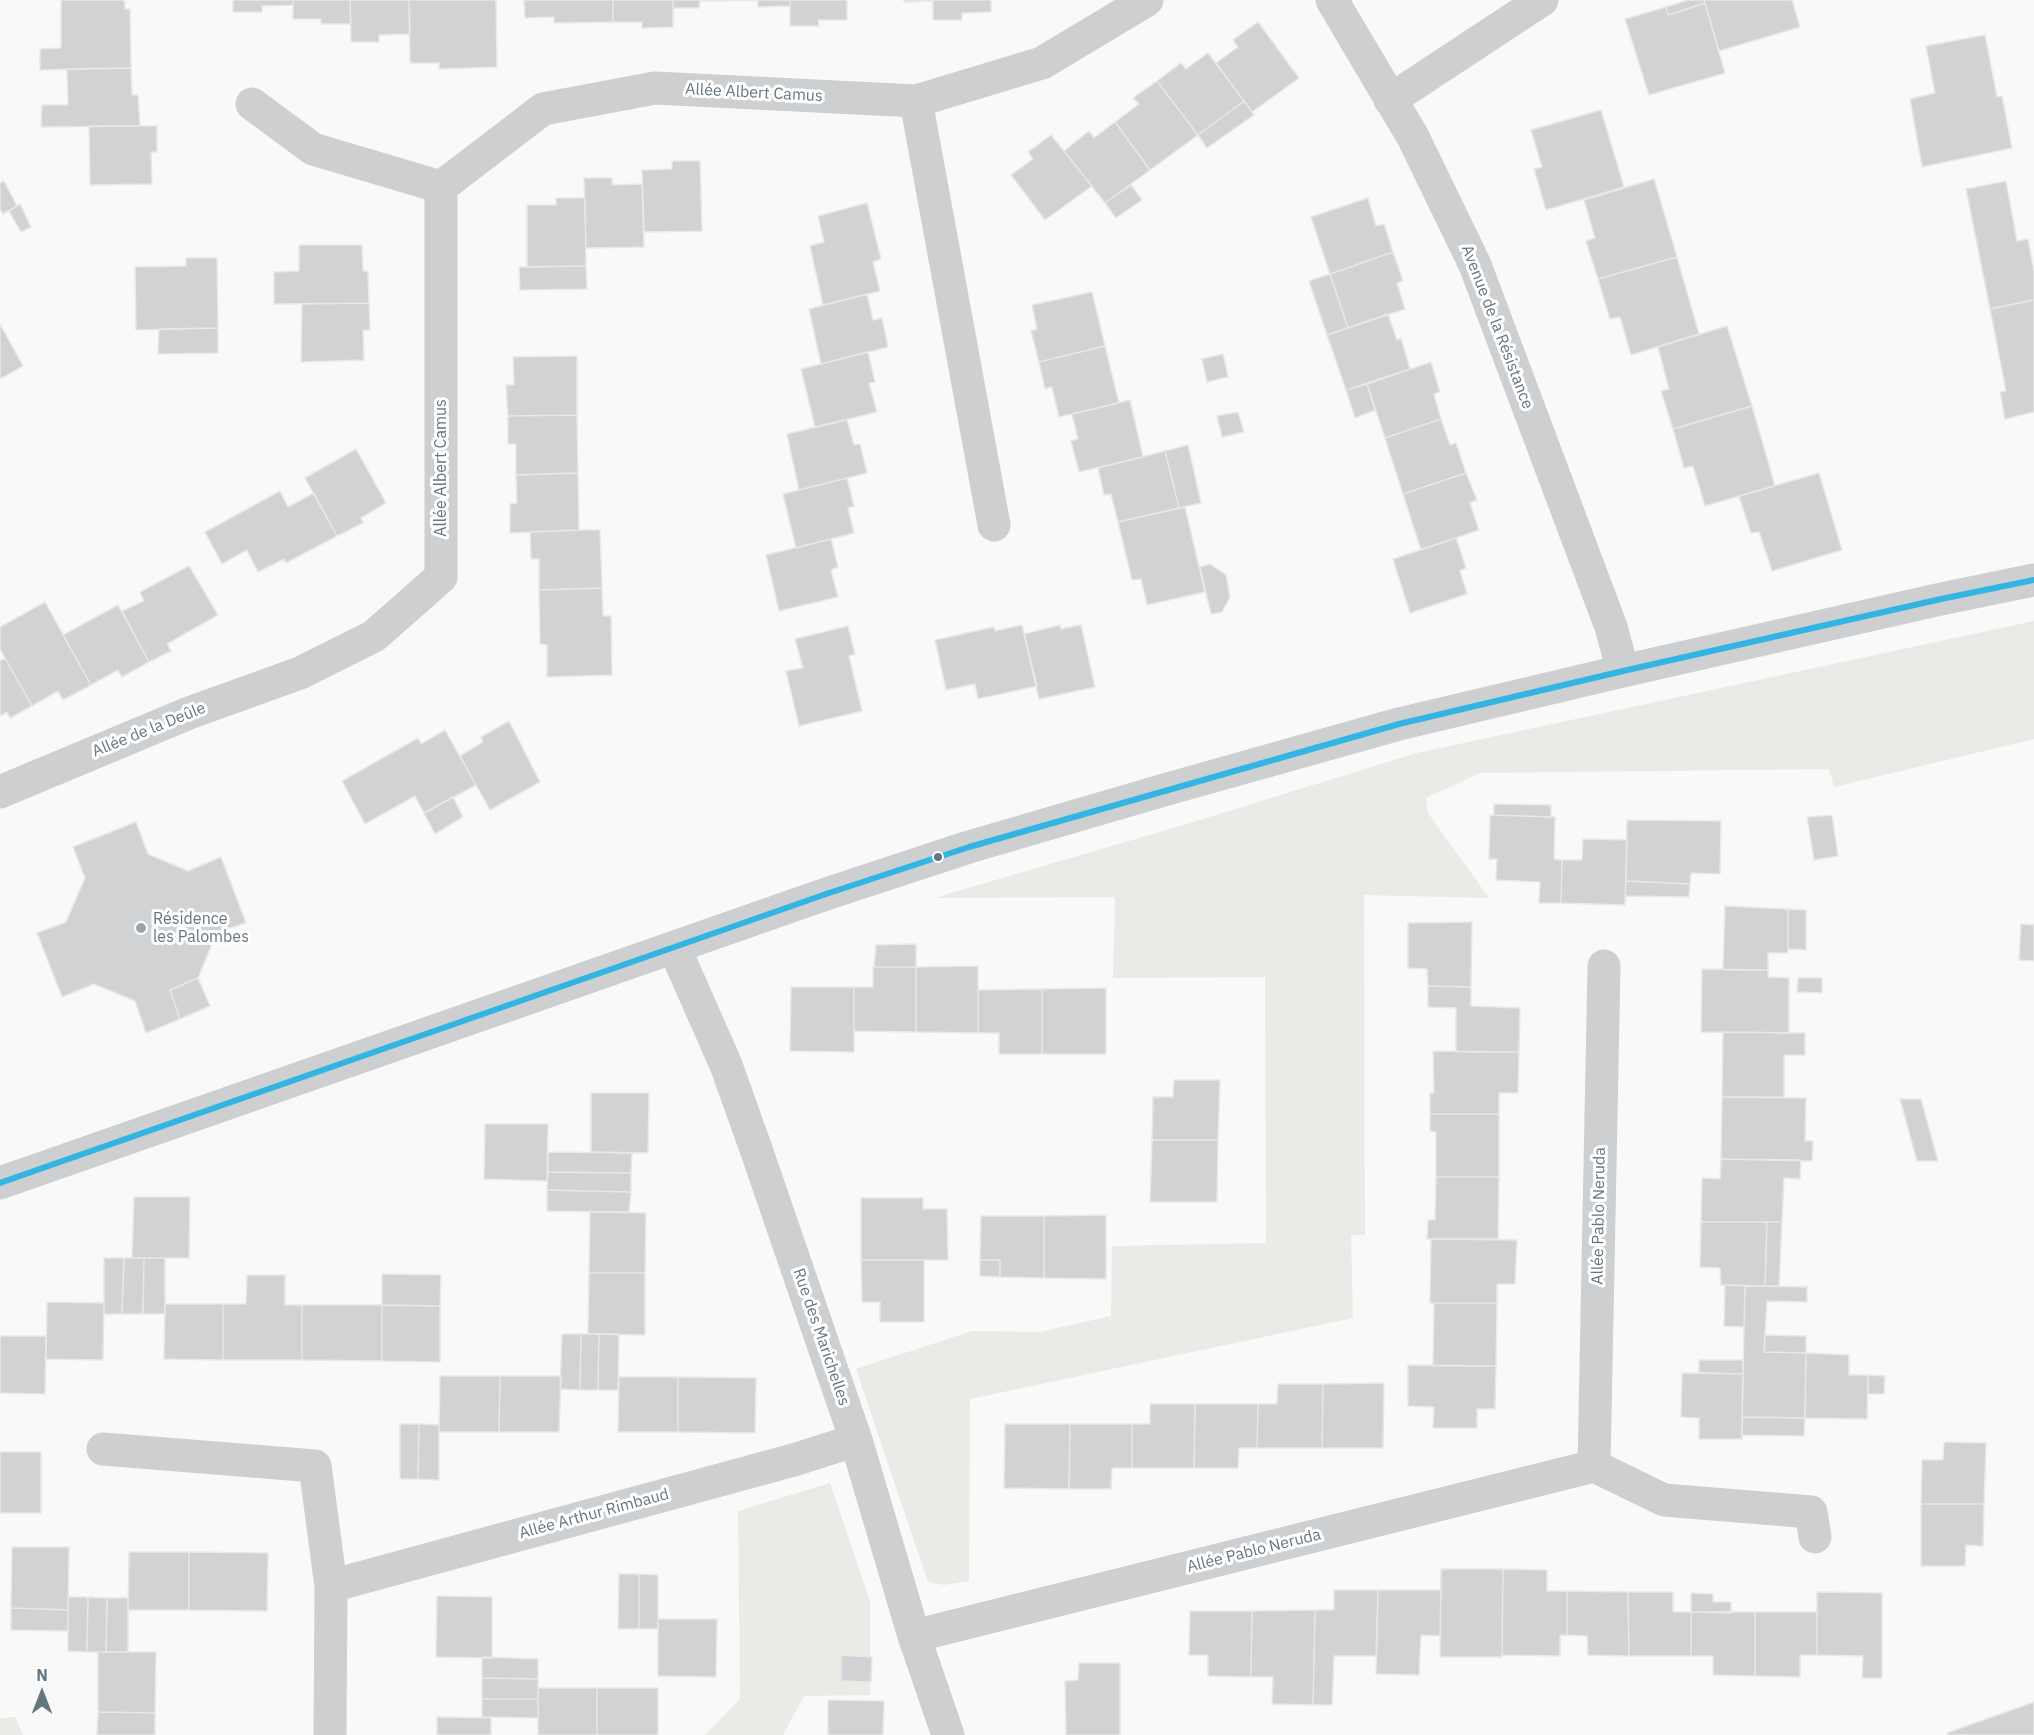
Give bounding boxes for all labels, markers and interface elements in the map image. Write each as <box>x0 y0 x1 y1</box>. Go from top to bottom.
street label: Allée Albert Camus <box>685 80 823 106</box>
street label: Avenue de la Résistance <box>1457 242 1537 412</box>
street label: Allée Albert Camus <box>431 399 451 537</box>
street label: Allée de la Deûle <box>90 699 208 761</box>
unlabelled marker <box>932 851 944 863</box>
place label: Résidence les Palombes <box>153 909 249 947</box>
marker: Résidence les Palombes <box>134 921 148 935</box>
street label: Allée Pablo Neruda <box>1588 1147 1610 1285</box>
street label: Rue des Marichelles <box>788 1266 854 1408</box>
street label: Allée Arthur Rimbaud <box>517 1485 671 1543</box>
street label: Allée Pablo Neruda <box>1185 1525 1323 1577</box>
north arrow <box>12 1663 72 1723</box>
text: N <box>36 1665 48 1685</box>

